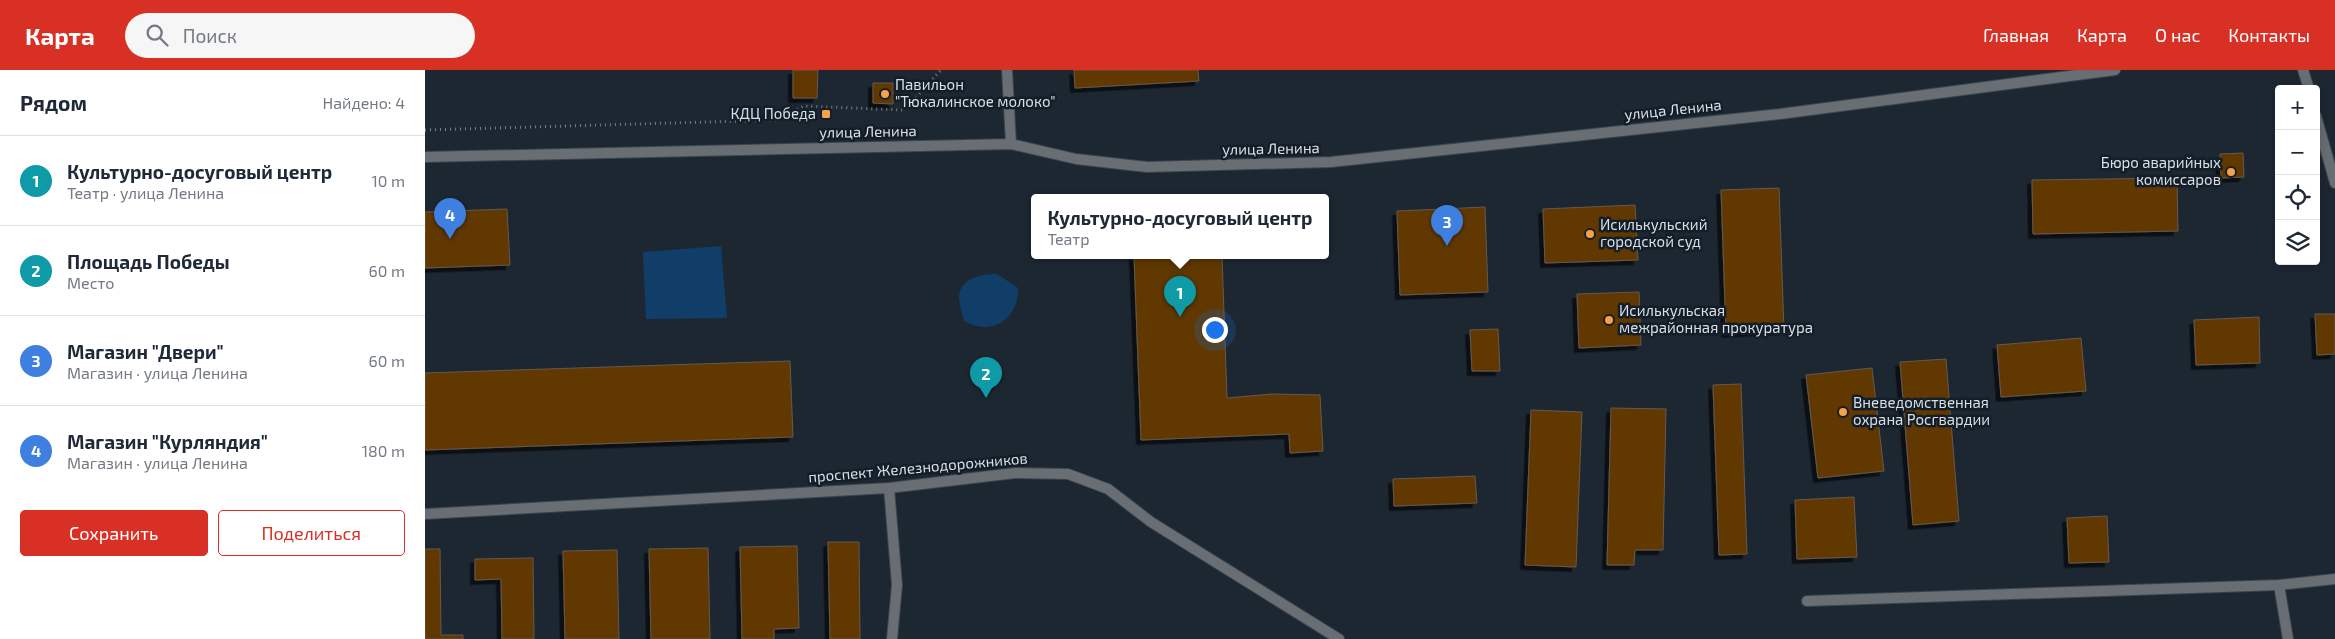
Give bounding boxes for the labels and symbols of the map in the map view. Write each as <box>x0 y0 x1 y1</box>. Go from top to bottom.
place label: Павильон "Тюкалинское молоко" <box>895 75 1056 110</box>
marker: Павильон "Тюкалинское молоко" <box>879 88 891 100</box>
street label: улица Ленина <box>1623 95 1723 124</box>
place label: КДЦ Победа <box>731 104 816 122</box>
marker: КДЦ Победа <box>820 108 832 120</box>
street label: улица Ленина <box>819 121 917 142</box>
street label: улица Ленина <box>1222 138 1320 159</box>
place label: Бюро аварийных комиссаров <box>2101 153 2221 188</box>
marker: Бюро аварийных комиссаров <box>2225 166 2237 178</box>
pin: 4 <box>434 198 466 239</box>
pin: 3 <box>1431 205 1463 246</box>
place label: Исилькульский городской суд <box>1600 215 1707 251</box>
marker: Исилькульский городской суд <box>1584 228 1596 240</box>
pin: 1 <box>1164 276 1196 317</box>
place label: Исилькульская межрайонная прокуратура <box>1619 301 1813 337</box>
marker: Исилькульская межрайонная прокуратура <box>1603 314 1615 326</box>
your location <box>1202 317 1228 343</box>
pin: 2 <box>970 357 1002 398</box>
place label: Вневедомственная охрана Росгвардии <box>1853 393 1990 428</box>
marker: Вневедомственная охрана Росгвардии <box>1837 406 1849 418</box>
street label: проспект Железнодорожников <box>807 448 1028 486</box>

